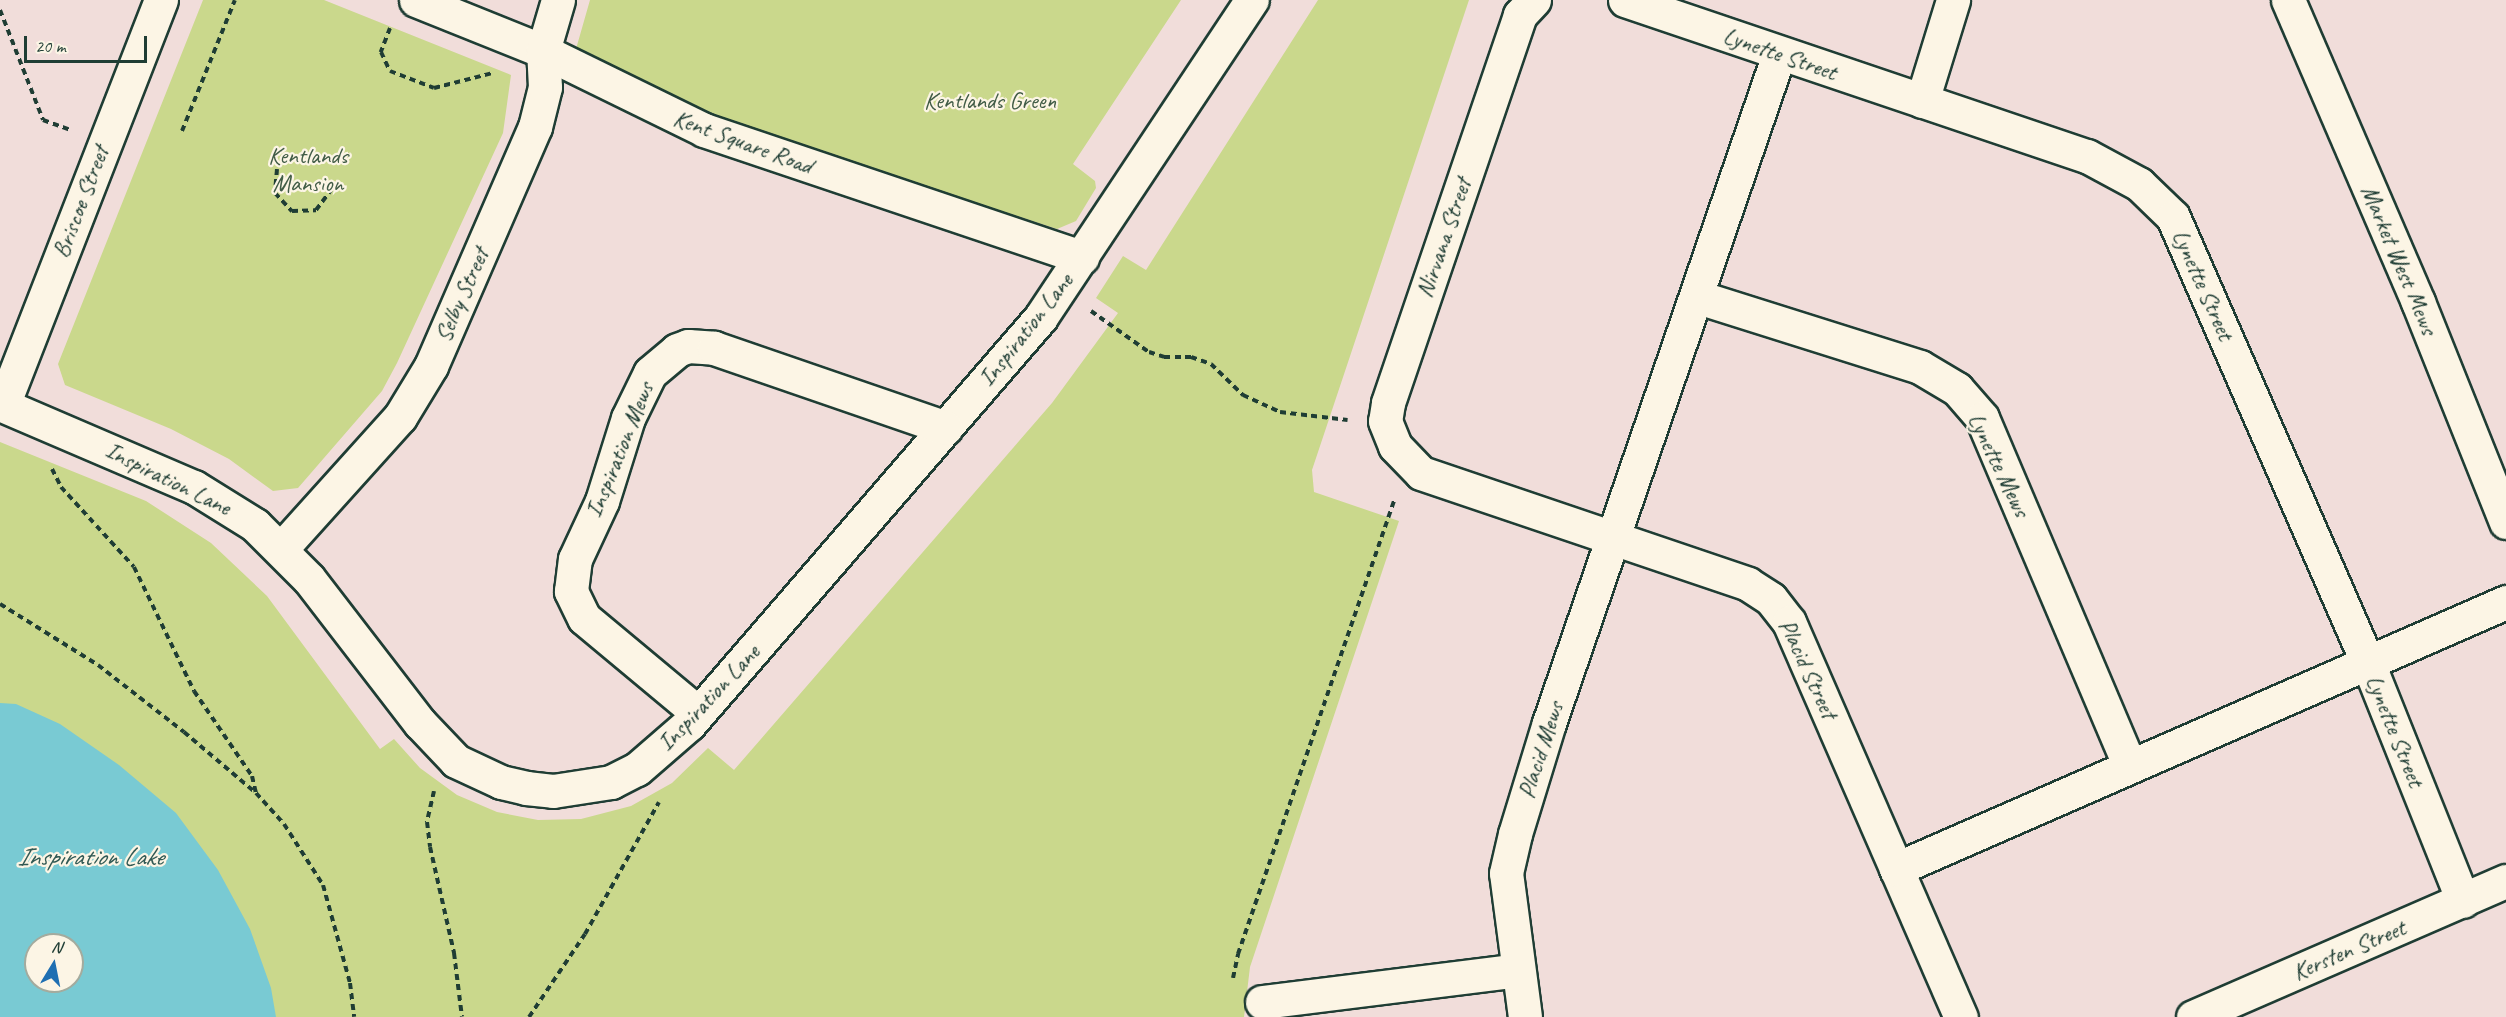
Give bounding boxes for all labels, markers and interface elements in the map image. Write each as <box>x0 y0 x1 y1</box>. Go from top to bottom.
street label: Lynette Street <box>1719 21 1841 87</box>
scale bar <box>27 24 150 62</box>
text: 20 m <box>35 35 66 57</box>
park label: Kentlands Green <box>924 87 1056 115</box>
street label: Kent Square Road <box>670 104 816 180</box>
street label: Briscoe Street <box>47 142 115 262</box>
park label: Kentlands Mansion <box>268 142 348 198</box>
street label: Nirvana Street <box>1410 175 1478 301</box>
street label: Market West Mews <box>2355 181 2443 339</box>
street label: Lynette Street <box>2166 225 2240 345</box>
street label: Selby Street <box>429 243 495 347</box>
street label: Inspiration Lane <box>972 267 1080 393</box>
street label: Inspiration Mews <box>580 378 660 522</box>
street label: Lynette Mews <box>1962 408 2036 522</box>
street label: Inspiration Lane <box>100 436 236 522</box>
street label: Placid Street <box>1772 615 1844 723</box>
street label: Inspiration Lane <box>652 638 766 758</box>
street label: Lynette Street <box>2359 671 2431 791</box>
street label: Placid Mews <box>1512 698 1570 802</box>
water label: Inspiration Lake <box>17 841 163 873</box>
street label: Kersten Street <box>2288 913 2410 987</box>
north arrow <box>24 933 84 993</box>
text: N <box>50 937 63 958</box>

